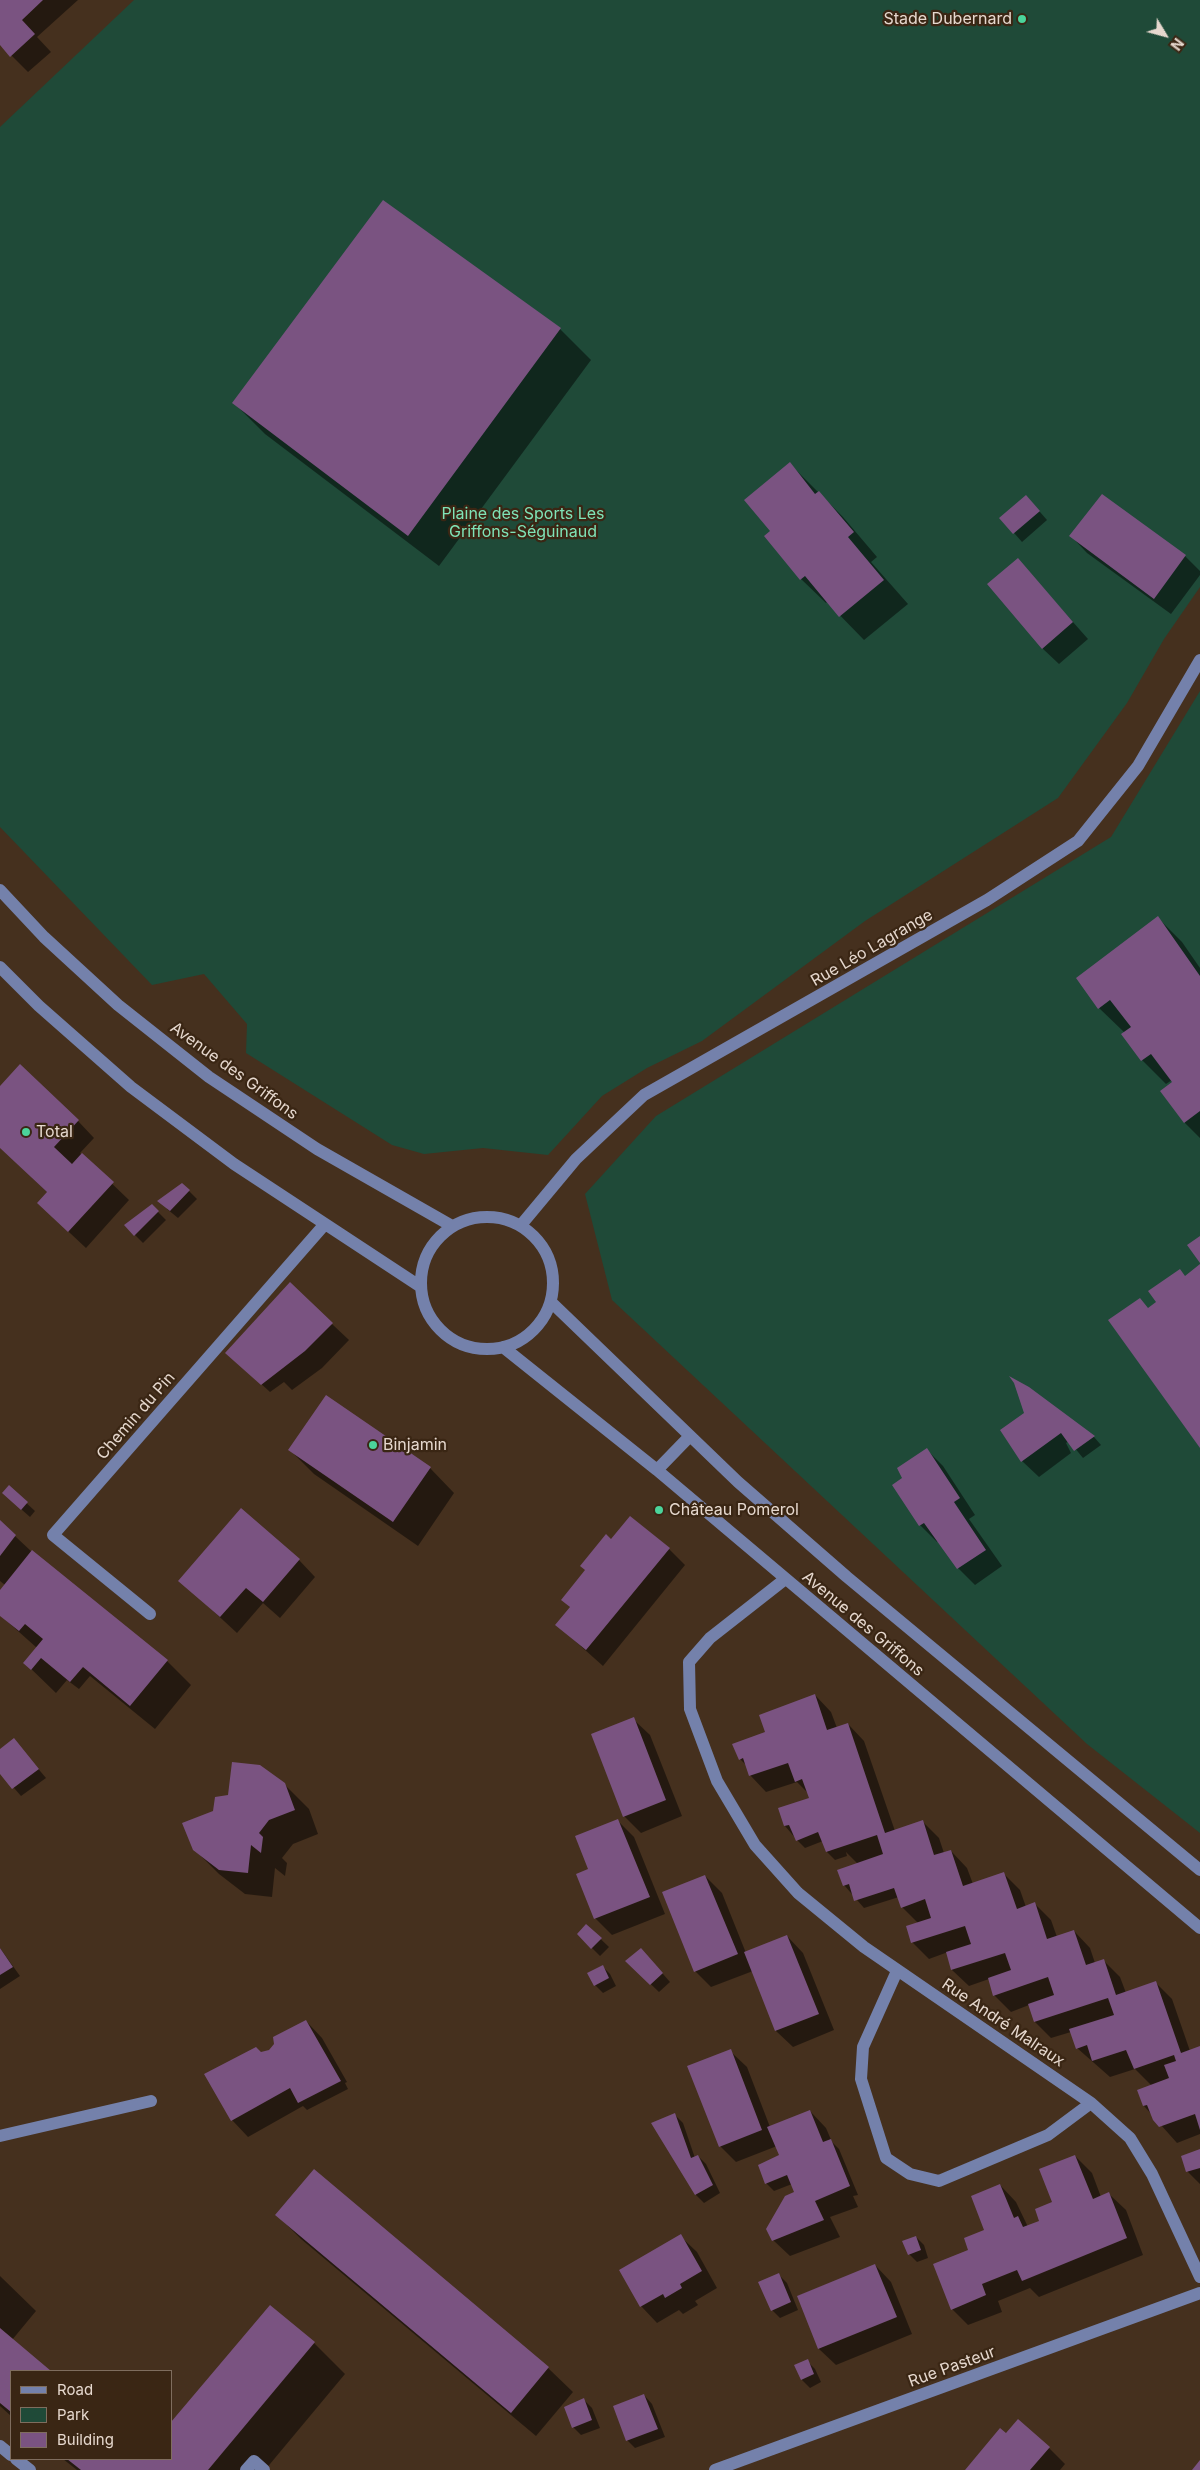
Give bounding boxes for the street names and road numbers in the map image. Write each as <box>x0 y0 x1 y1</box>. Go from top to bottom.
street label: Rue Léo Lagrange <box>808 905 936 991</box>
street label: Avenue des Griffons <box>166 1018 302 1124</box>
street label: Chemin du Pin <box>93 1368 179 1464</box>
street label: Avenue des Griffons <box>798 1567 928 1681</box>
street label: Rue André Malraux <box>938 1975 1068 2071</box>
street label: Rue Pasteur <box>906 2342 998 2392</box>

